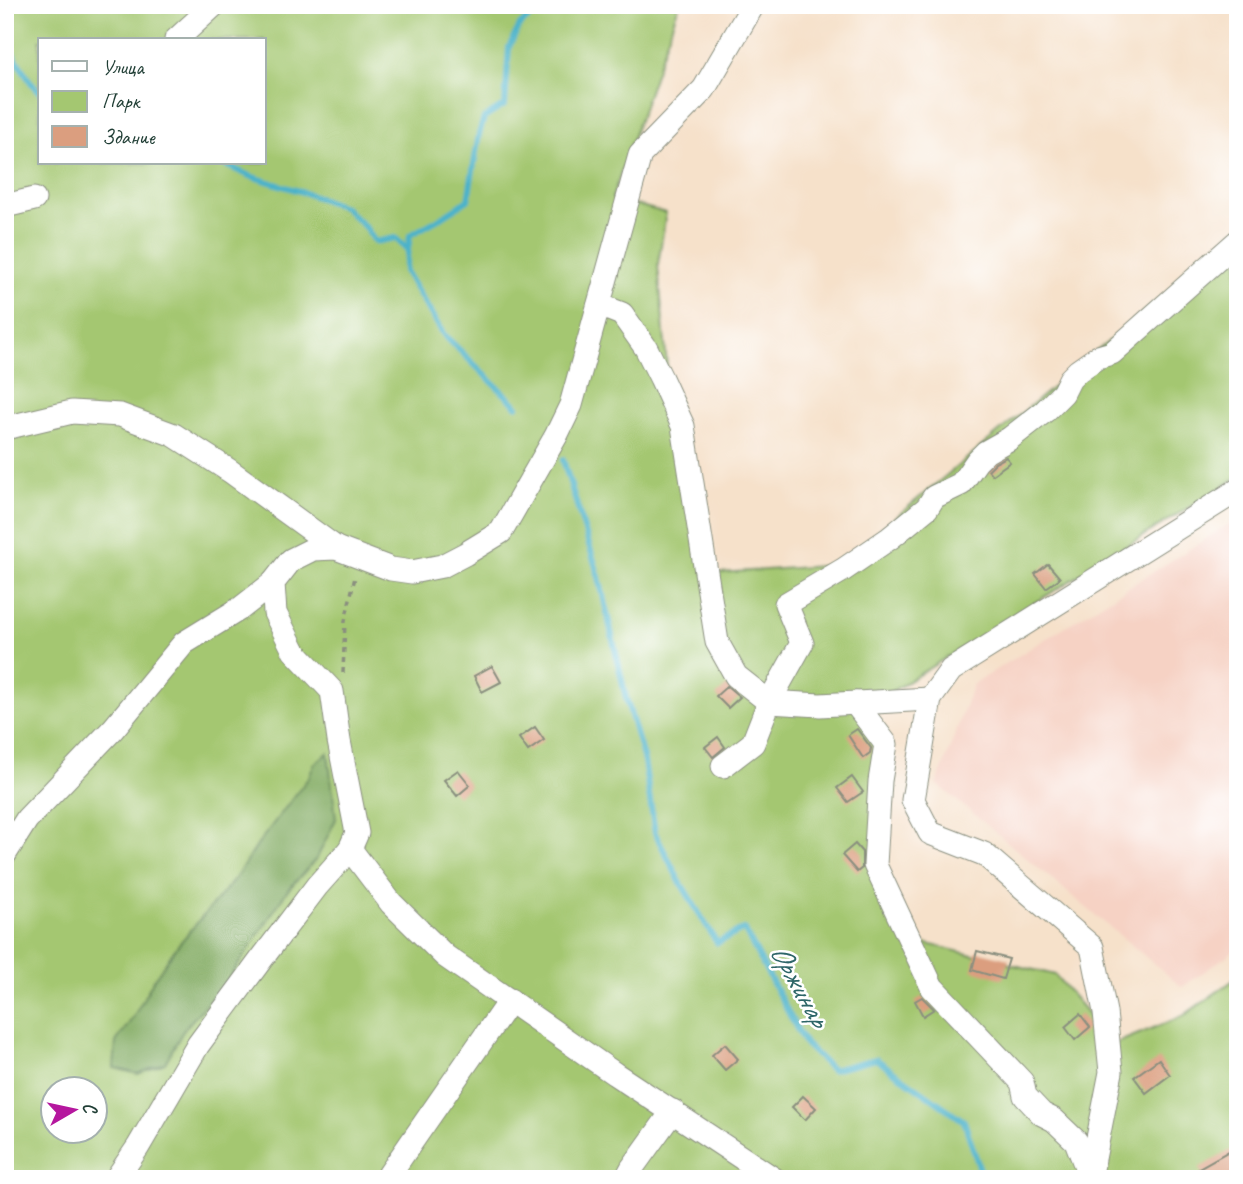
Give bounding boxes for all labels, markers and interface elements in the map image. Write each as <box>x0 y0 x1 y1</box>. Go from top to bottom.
legend <box>38 38 266 164</box>
text: Улица <box>102 54 145 80</box>
text: Парк <box>102 88 142 114</box>
text: Здание <box>102 124 156 150</box>
water label: Оржинар <box>762 937 840 1036</box>
north arrow <box>38 1076 108 1146</box>
text: С <box>77 1101 103 1117</box>

